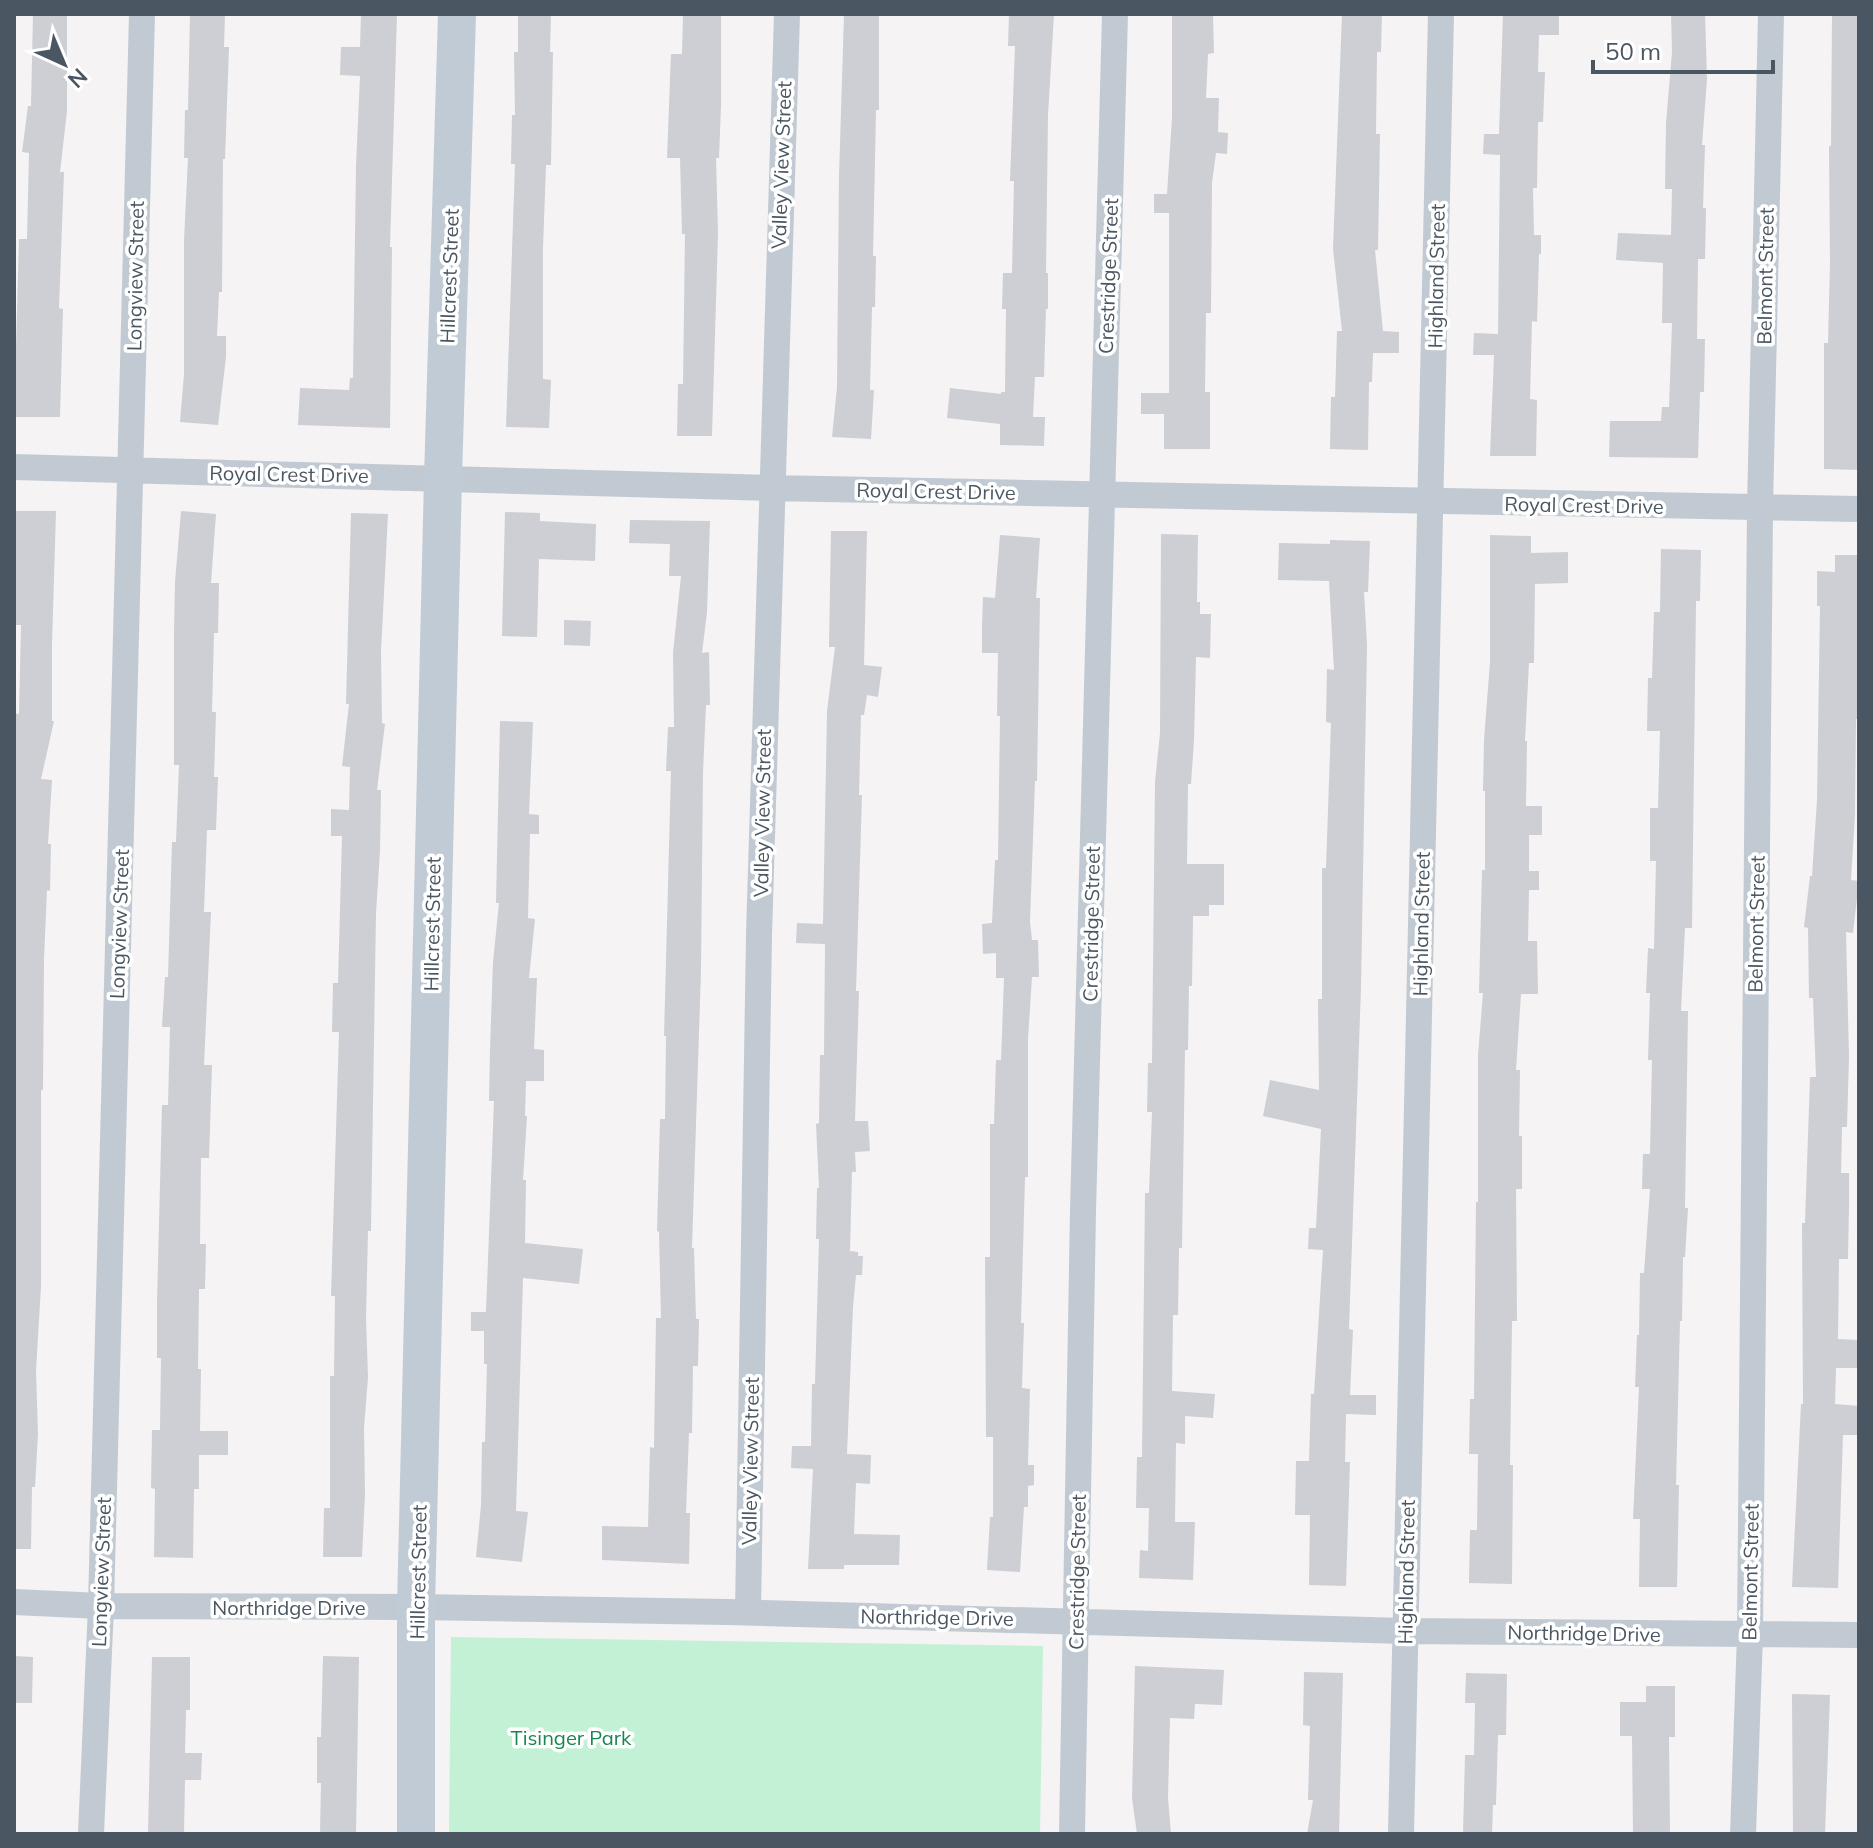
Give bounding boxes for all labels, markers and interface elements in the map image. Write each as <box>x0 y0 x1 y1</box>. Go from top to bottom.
north arrow <box>24 24 104 104</box>
scale bar <box>1593 24 1773 74</box>
text: 50 m <box>1605 36 1661 66</box>
text: N <box>62 63 94 94</box>
street label: Valley View Street <box>766 80 796 250</box>
street label: Crestridge Street <box>1093 198 1123 354</box>
street label: Longview Street <box>121 201 149 351</box>
street label: Highland Street <box>1422 203 1450 349</box>
street label: Belmont Street <box>1751 207 1779 345</box>
street label: Hillcrest Street <box>434 208 464 344</box>
street label: Royal Crest Drive <box>209 460 369 488</box>
street label: Royal Crest Drive <box>856 477 1016 505</box>
street label: Royal Crest Drive <box>1504 491 1664 519</box>
street label: Valley View Street <box>748 729 776 897</box>
street label: Crestridge Street <box>1077 846 1105 1002</box>
street label: Longview Street <box>104 849 134 999</box>
street label: Highland Street <box>1407 851 1435 997</box>
street label: Belmont Street <box>1742 855 1770 993</box>
street label: Hillcrest Street <box>418 856 446 992</box>
street label: Valley View Street <box>736 1377 764 1545</box>
street label: Crestridge Street <box>1063 1494 1091 1650</box>
street label: Longview Street <box>86 1497 116 1647</box>
street label: Highland Street <box>1392 1499 1420 1645</box>
street label: Belmont Street <box>1736 1503 1764 1641</box>
street label: Hillcrest Street <box>404 1504 432 1640</box>
street label: Northridge Drive <box>212 1595 366 1620</box>
street label: Northridge Drive <box>860 1603 1014 1631</box>
street label: Northridge Drive <box>1507 1619 1661 1647</box>
park label: Tisinger Park <box>511 1725 632 1750</box>

